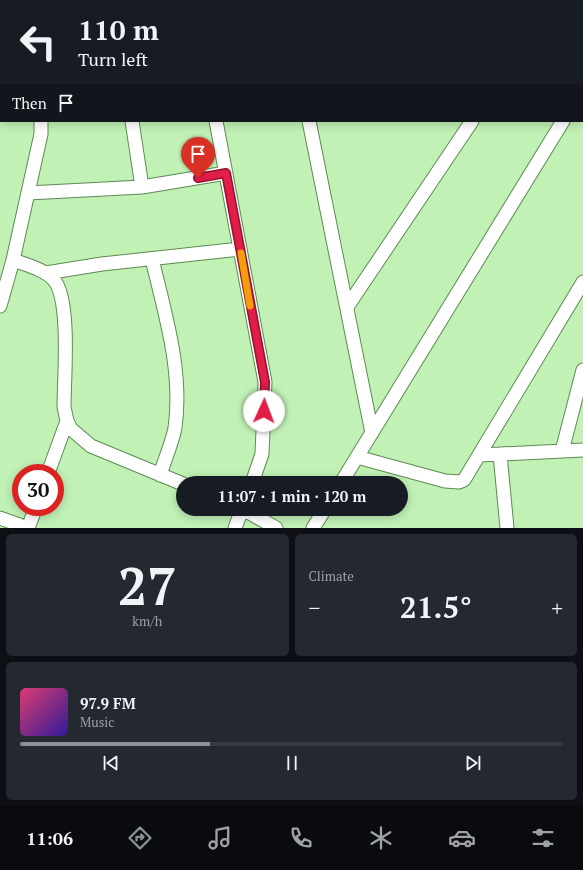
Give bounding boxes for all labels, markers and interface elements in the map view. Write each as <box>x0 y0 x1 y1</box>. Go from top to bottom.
text: 110 m <box>78 11 159 48</box>
icon: left <box>12 16 64 68</box>
text: Turn left <box>78 47 148 71</box>
icon: arrive <box>55 92 77 114</box>
text: Then <box>12 93 47 113</box>
pin <box>181 137 215 178</box>
icon: arrive <box>187 143 209 165</box>
position arrow <box>243 390 285 432</box>
speed limit sign: 30 <box>12 464 64 516</box>
text: 11:07 · 1 min · 120 m <box>218 486 366 506</box>
text: 27 <box>118 551 177 620</box>
text: Climate <box>309 567 354 585</box>
text: 21.5° <box>400 587 472 627</box>
text: − <box>309 593 320 622</box>
text: + <box>551 593 563 622</box>
text: km/h <box>132 612 162 630</box>
text: 97.9 FM <box>80 693 136 713</box>
text: Music <box>80 713 114 731</box>
icon: previous <box>100 752 122 774</box>
icon: pause <box>281 752 303 774</box>
icon: next <box>462 752 484 774</box>
icon: directions <box>126 824 154 852</box>
icon: music <box>206 824 234 852</box>
icon: phone <box>287 824 315 852</box>
icon: climate <box>367 824 395 852</box>
icon: car <box>448 824 476 852</box>
icon: filters <box>529 824 557 852</box>
text: 11:06 <box>26 826 73 850</box>

